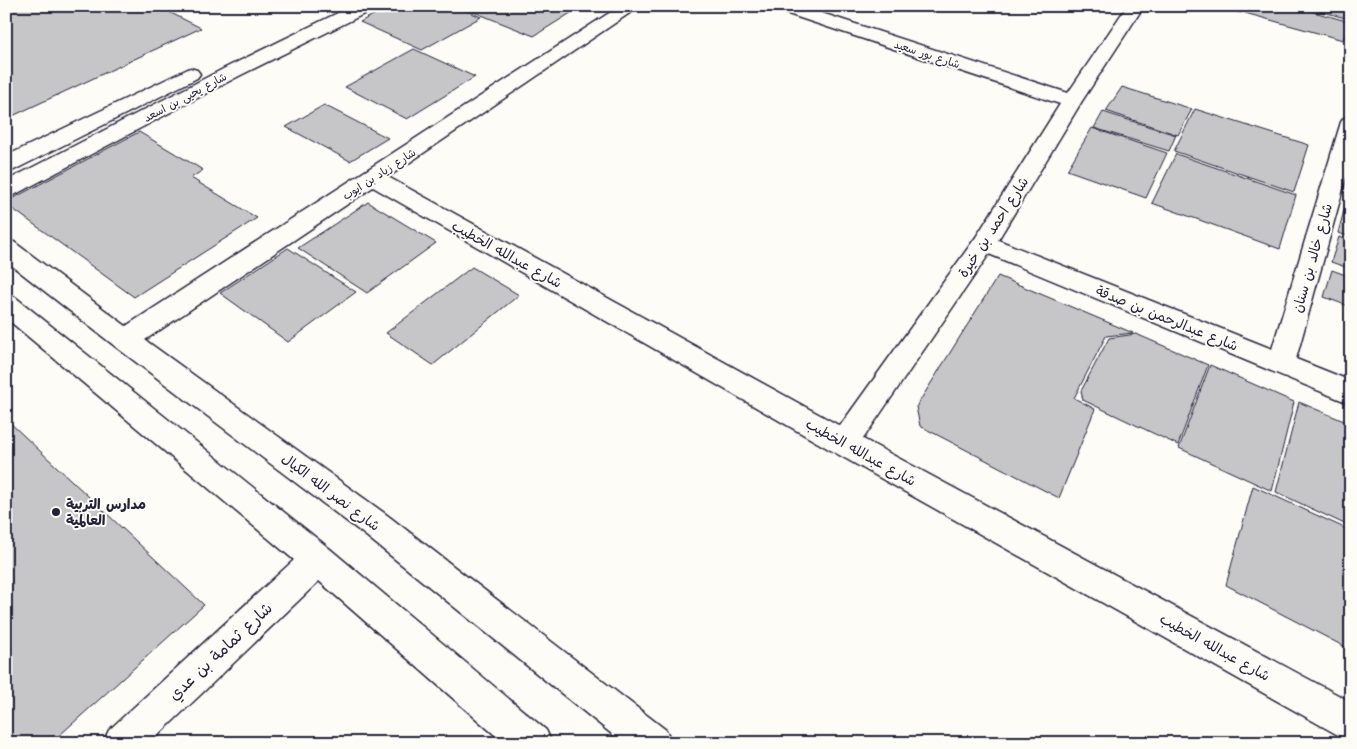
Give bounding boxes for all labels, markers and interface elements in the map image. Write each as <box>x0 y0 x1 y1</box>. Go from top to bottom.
street label: شارع بور سعيد <box>891 36 962 74</box>
street label: شارع يحيى بن اسعد <box>141 68 230 127</box>
street label: شارع زياد بن ايوب <box>339 144 420 205</box>
street label: شارع احمد بن خيرة <box>953 173 1035 282</box>
street label: شارع خالد بن سنان <box>1287 201 1339 316</box>
street label: شارع عبدالله الخطيب <box>447 215 566 294</box>
street label: شارع عبدالرحمن بن صدقة <box>1092 280 1241 358</box>
street label: شارع عبدالله الخطيب <box>801 413 920 492</box>
street label: شارع نصر الله الكيال <box>276 448 384 537</box>
place label: مدارس التربية العالمية <box>66 494 146 532</box>
marker: مدارس التربية العالمية <box>50 506 62 518</box>
street label: شارع ثمامة بن عدي <box>163 597 279 707</box>
street label: شارع عبدالله الخطيب <box>1155 608 1274 687</box>

